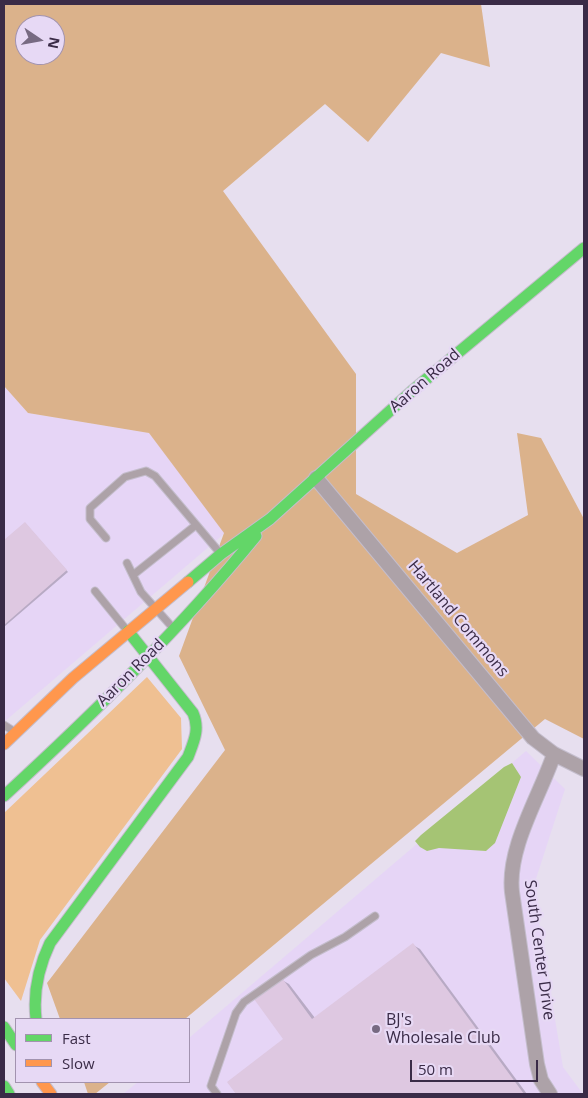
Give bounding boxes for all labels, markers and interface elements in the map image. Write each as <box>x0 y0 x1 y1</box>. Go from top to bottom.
north arrow <box>15 15 65 65</box>
text: N <box>44 35 65 51</box>
street label: Aaron Road <box>386 345 464 417</box>
street label: Hartland Commons <box>404 557 512 681</box>
street label: Aaron Road <box>93 635 169 711</box>
street label: South Center Drive <box>520 879 558 1021</box>
place label: BJ's Wholesale Club <box>386 1010 501 1048</box>
legend <box>15 1018 190 1083</box>
marker: BJ's Wholesale Club <box>370 1023 382 1035</box>
text: Fast <box>62 1028 91 1048</box>
scale bar <box>413 1050 540 1082</box>
text: Slow <box>62 1053 95 1073</box>
text: 50 m <box>418 1059 453 1079</box>

